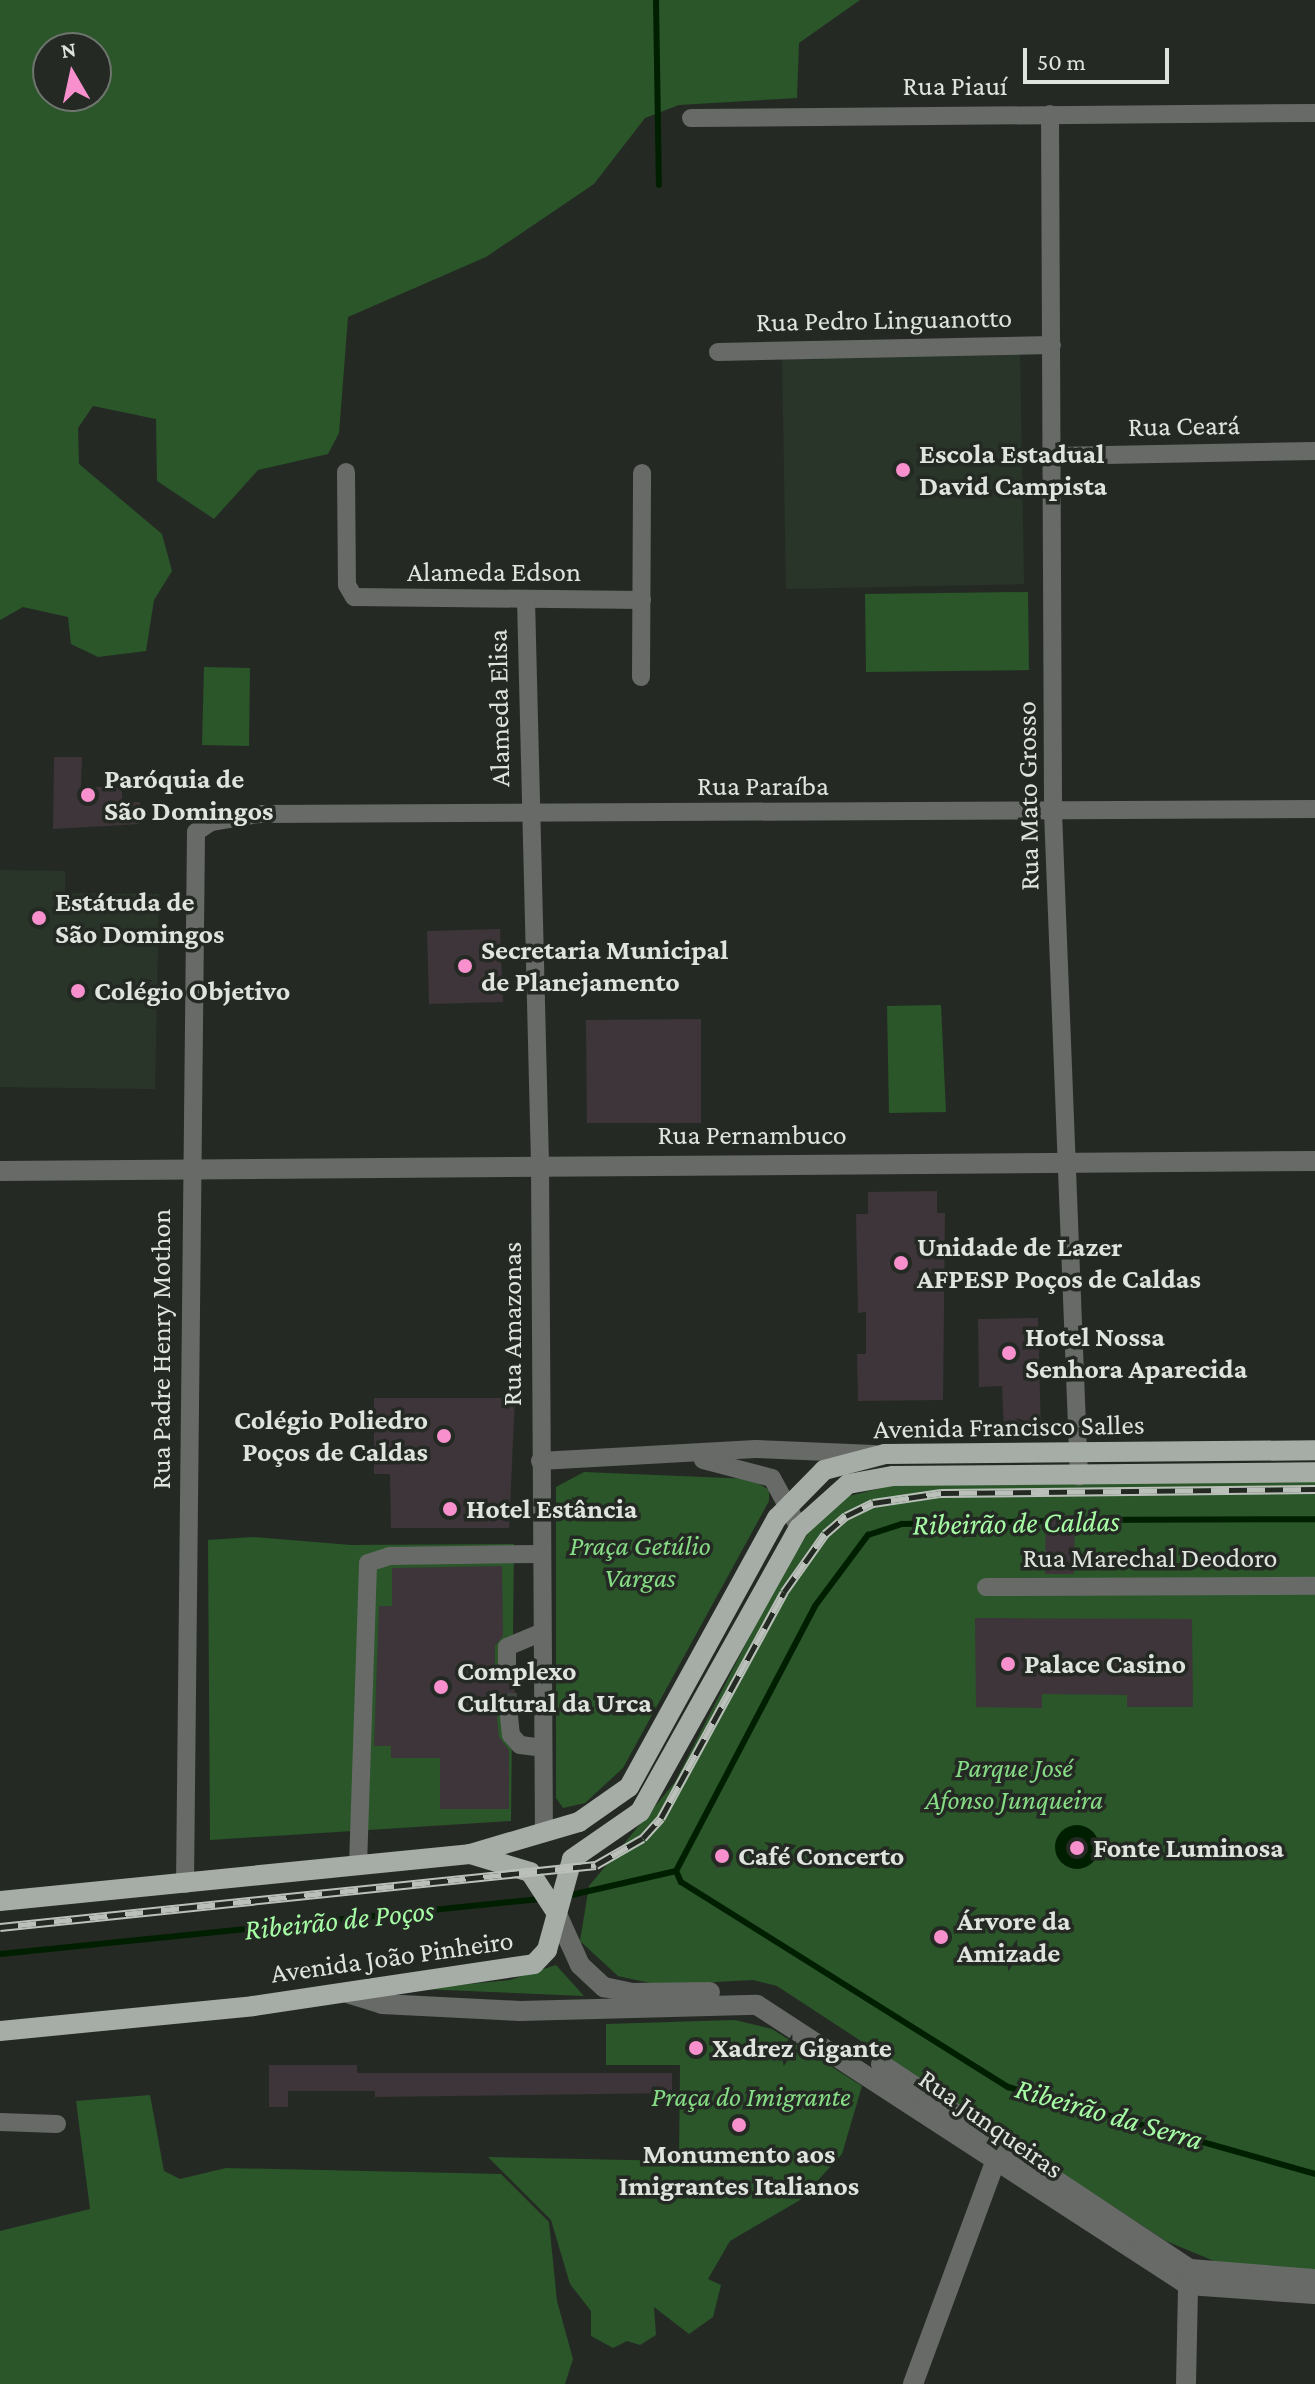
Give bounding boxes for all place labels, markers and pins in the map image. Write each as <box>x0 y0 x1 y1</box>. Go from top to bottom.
place label: Escola Estadual David Campista <box>919 437 1107 503</box>
marker: Escola Estadual David Campista <box>894 461 912 479</box>
place label: Paróquia de São Domingos <box>104 762 273 828</box>
marker: Paróquia de São Domingos <box>79 786 97 804</box>
place label: Estátuda de São Domingos <box>55 885 224 951</box>
marker: Estátuda de São Domingos <box>30 909 48 927</box>
place label: Secretaria Municipal de Planejamento <box>481 933 728 999</box>
marker: Secretaria Municipal de Planejamento <box>456 957 474 975</box>
place label: Colégio Objetivo <box>94 974 290 1008</box>
marker: Colégio Objetivo <box>69 982 87 1000</box>
place label: Unidade de Lazer AFPESP Poços de Caldas <box>917 1230 1201 1296</box>
marker: Unidade de Lazer AFPESP Poços de Caldas <box>892 1254 910 1272</box>
place label: Hotel Nossa Senhora Aparecida <box>1025 1320 1247 1386</box>
marker: Hotel Nossa Senhora Aparecida <box>1000 1344 1018 1362</box>
place label: Colégio Poliedro Poços de Caldas <box>234 1403 428 1469</box>
marker: Colégio Poliedro Poços de Caldas <box>435 1427 453 1445</box>
place label: Hotel Estância <box>466 1492 637 1526</box>
marker: Hotel Estância <box>441 1500 459 1518</box>
place label: Palace Casino <box>1024 1647 1186 1681</box>
place label: Complexo Cultural da Urca <box>457 1654 652 1720</box>
marker: Palace Casino <box>999 1655 1017 1673</box>
marker: Complexo Cultural da Urca <box>432 1678 450 1696</box>
place label: Fonte Luminosa <box>1093 1831 1284 1865</box>
place label: Café Concerto <box>738 1839 904 1873</box>
marker: Fonte Luminosa <box>1068 1839 1086 1857</box>
marker: Café Concerto <box>713 1847 731 1865</box>
place label: Árvore da Amizade <box>957 1904 1071 1970</box>
marker: Árvore da Amizade <box>932 1928 950 1946</box>
place label: Xadrez Gigante <box>712 2031 892 2065</box>
marker: Xadrez Gigante <box>687 2039 705 2057</box>
marker: Monumento aos Imigrantes Italianos <box>730 2116 748 2134</box>
place label: Monumento aos Imigrantes Italianos <box>619 2137 859 2203</box>

